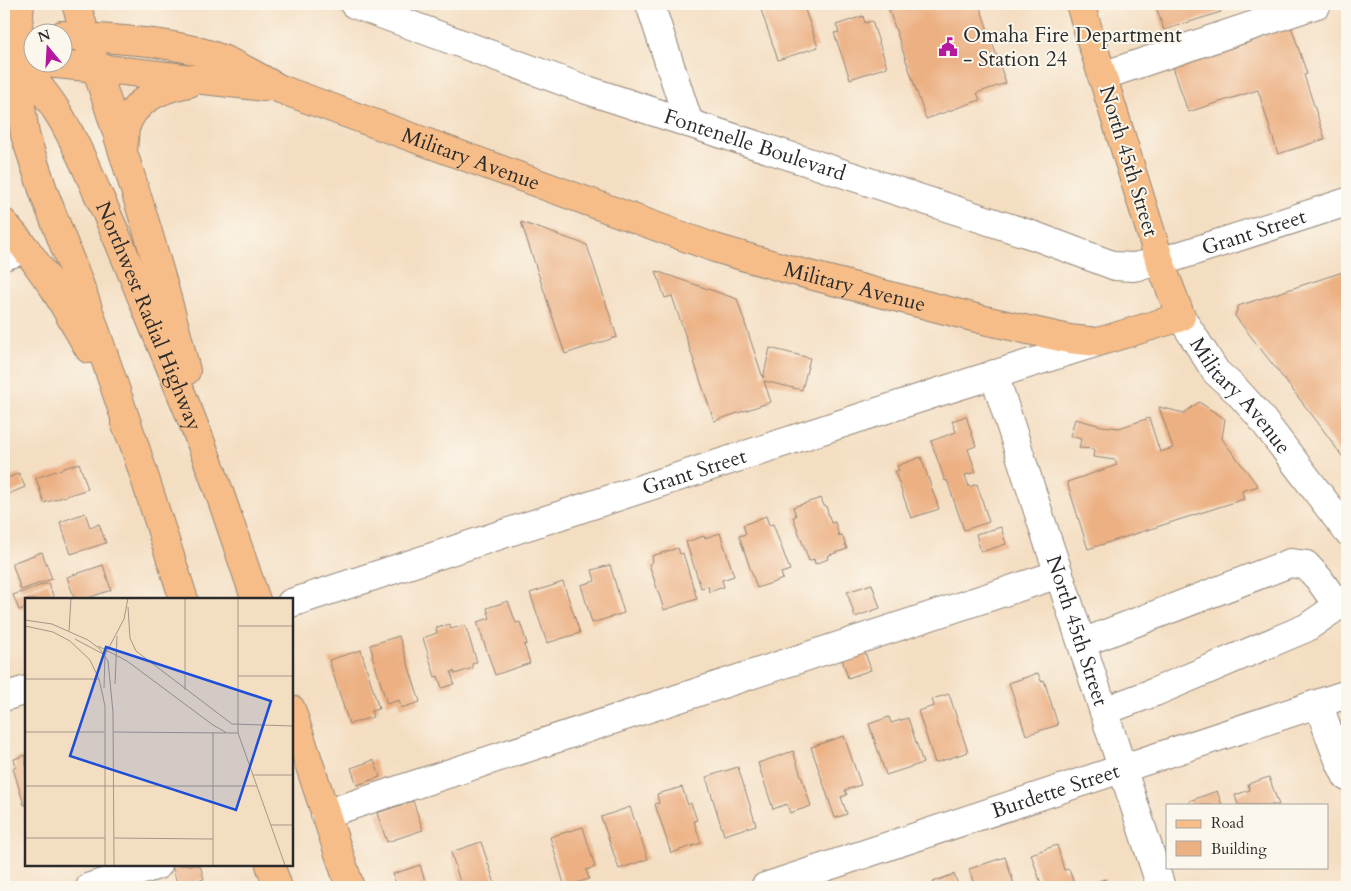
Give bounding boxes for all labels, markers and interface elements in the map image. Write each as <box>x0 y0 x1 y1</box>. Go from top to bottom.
place label: Omaha Fire Department - Station 24 <box>963 21 1182 74</box>
north arrow <box>22 22 72 72</box>
text: N <box>35 25 53 47</box>
public building icon: Omaha Fire Department - Station 24 <box>937 36 959 58</box>
street label: North 45th Street <box>1092 82 1165 241</box>
street label: Fontenelle Boulevard <box>660 102 849 188</box>
street label: Military Avenue <box>398 121 544 198</box>
street label: Northwest Radial Highway <box>88 197 209 435</box>
street label: Grant Street <box>1198 202 1310 263</box>
street label: Military Avenue <box>781 255 929 319</box>
street label: Military Avenue <box>1183 332 1298 460</box>
street label: Grant Street <box>638 442 751 503</box>
street label: North 45th Street <box>1039 552 1115 710</box>
inset map <box>25 598 292 866</box>
street label: Burdette Street <box>988 756 1124 826</box>
legend <box>1166 804 1328 868</box>
text: Road <box>1211 813 1244 833</box>
text: Building <box>1211 839 1267 859</box>

